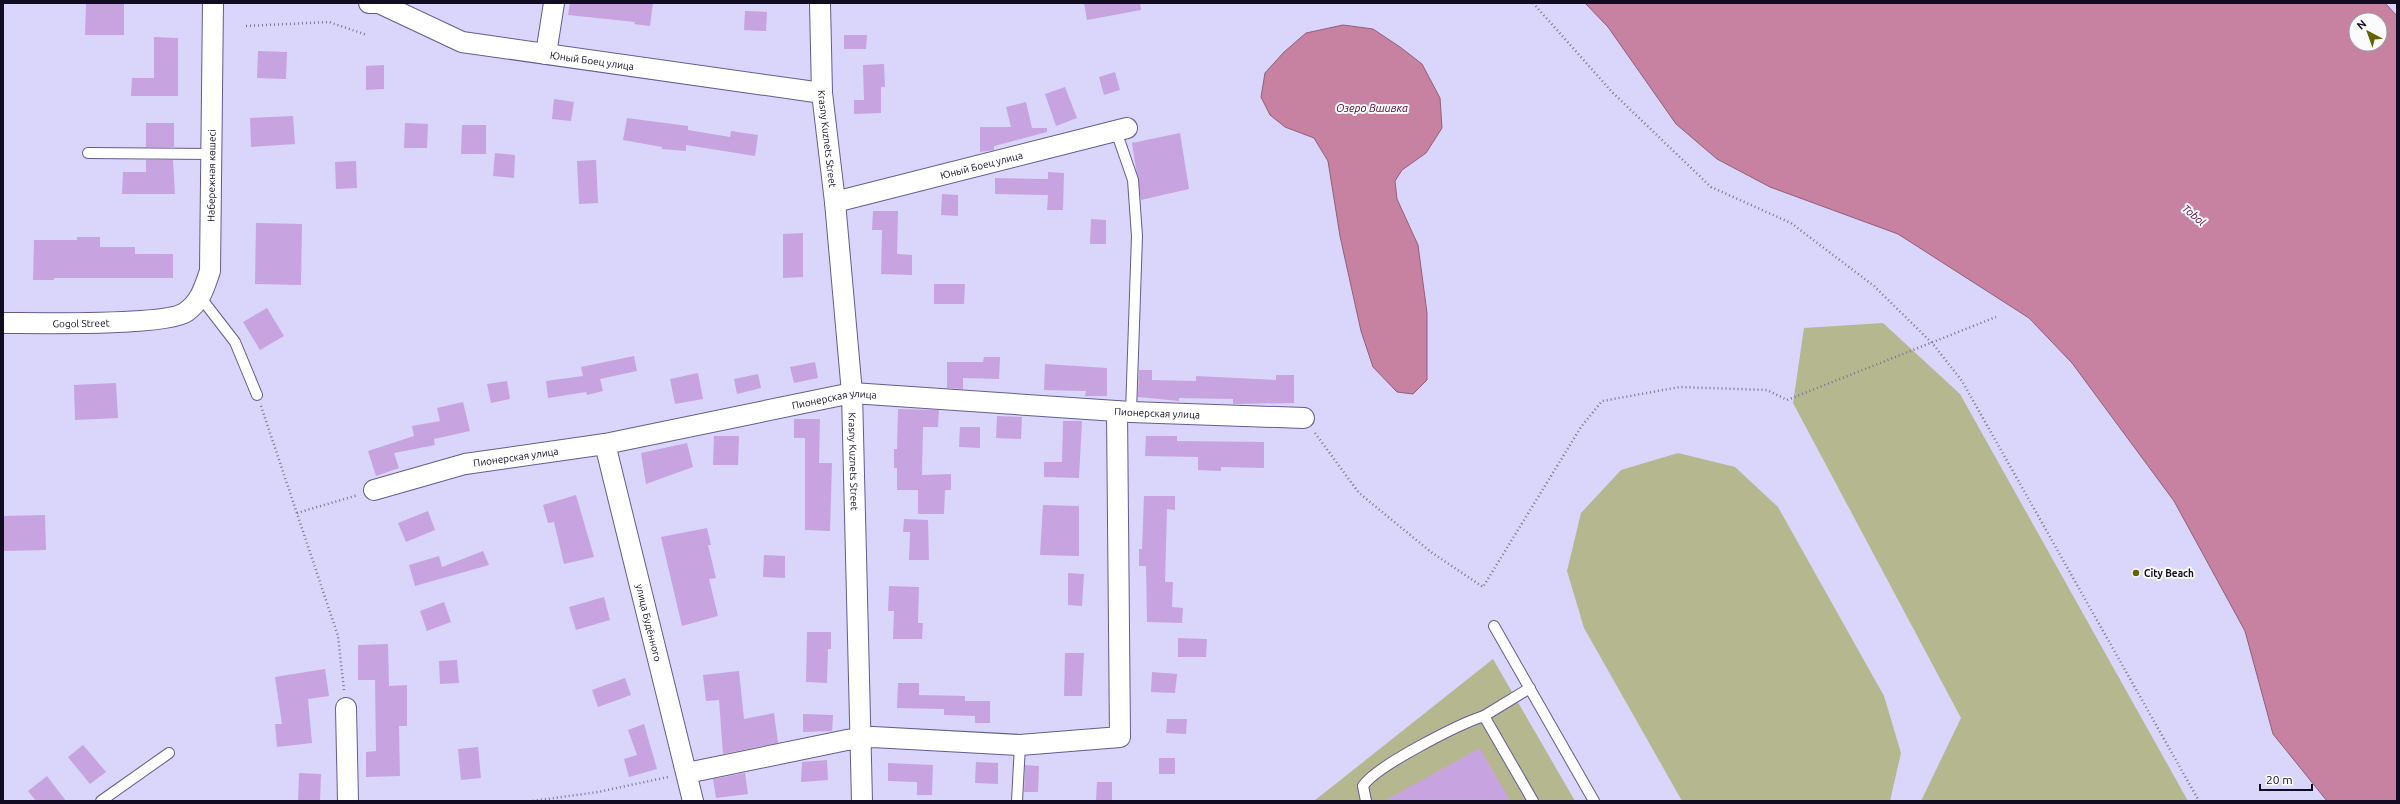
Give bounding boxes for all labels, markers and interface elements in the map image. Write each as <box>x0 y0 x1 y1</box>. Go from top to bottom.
north arrow <box>2348 12 2388 52</box>
text: N <box>2354 17 2368 32</box>
street label: Юный Боец улица <box>549 49 635 72</box>
street label: Krasny Kuznets Street <box>816 90 839 188</box>
water label: Озеро Вшивка <box>1336 102 1408 114</box>
street label: Набережная көшесі <box>205 129 217 222</box>
street label: Юный Боец улица <box>939 149 1024 181</box>
water label: Tobol <box>2180 202 2208 228</box>
street label: Gogol Street <box>52 317 110 329</box>
street label: Пионерская улица <box>791 387 877 411</box>
street label: Пионерская улица <box>1114 405 1200 420</box>
street label: Krasny Kuznets Street <box>847 412 860 511</box>
street label: Пионерская улица <box>473 445 559 468</box>
marker: City Beach <box>2131 568 2141 578</box>
place label: City Beach <box>2144 568 2194 579</box>
street label: улица Будённого <box>634 583 664 663</box>
scale bar <box>2260 766 2312 792</box>
text: 20 m <box>2266 773 2293 786</box>

